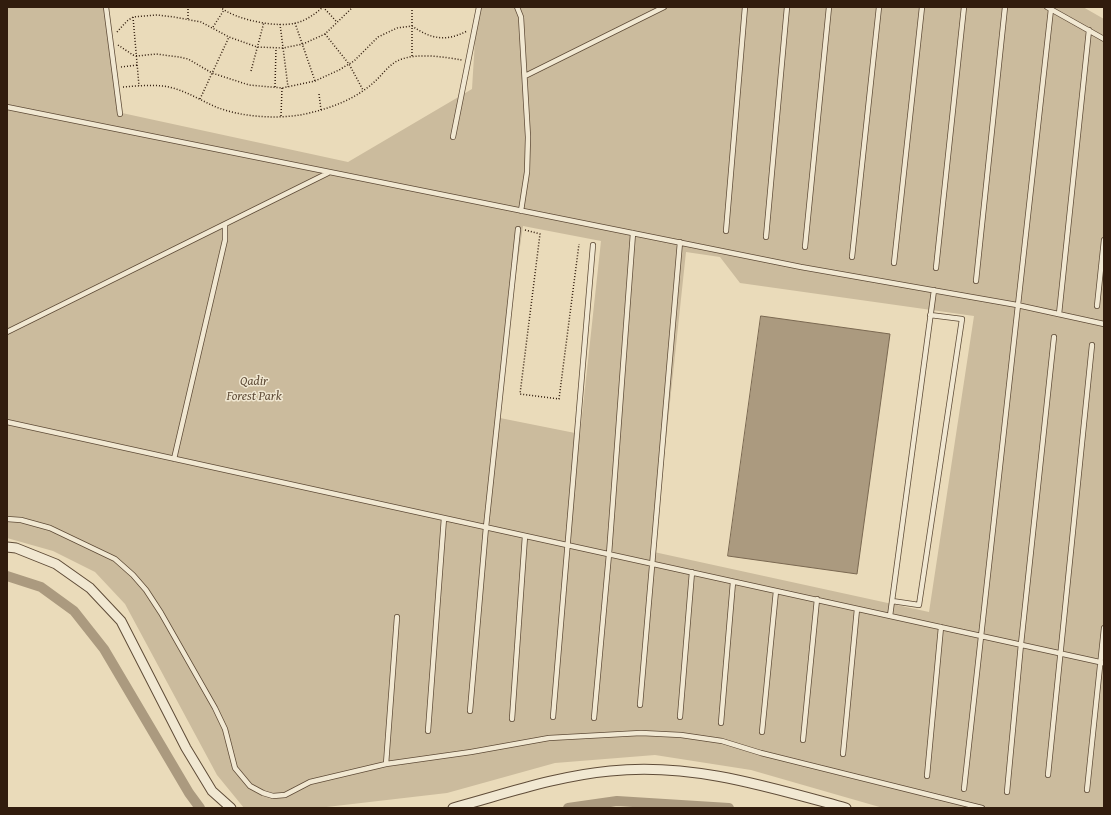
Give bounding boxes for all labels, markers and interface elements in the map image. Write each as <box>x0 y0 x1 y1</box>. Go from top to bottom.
park label: Qadir Forest Park <box>226 374 282 405</box>

